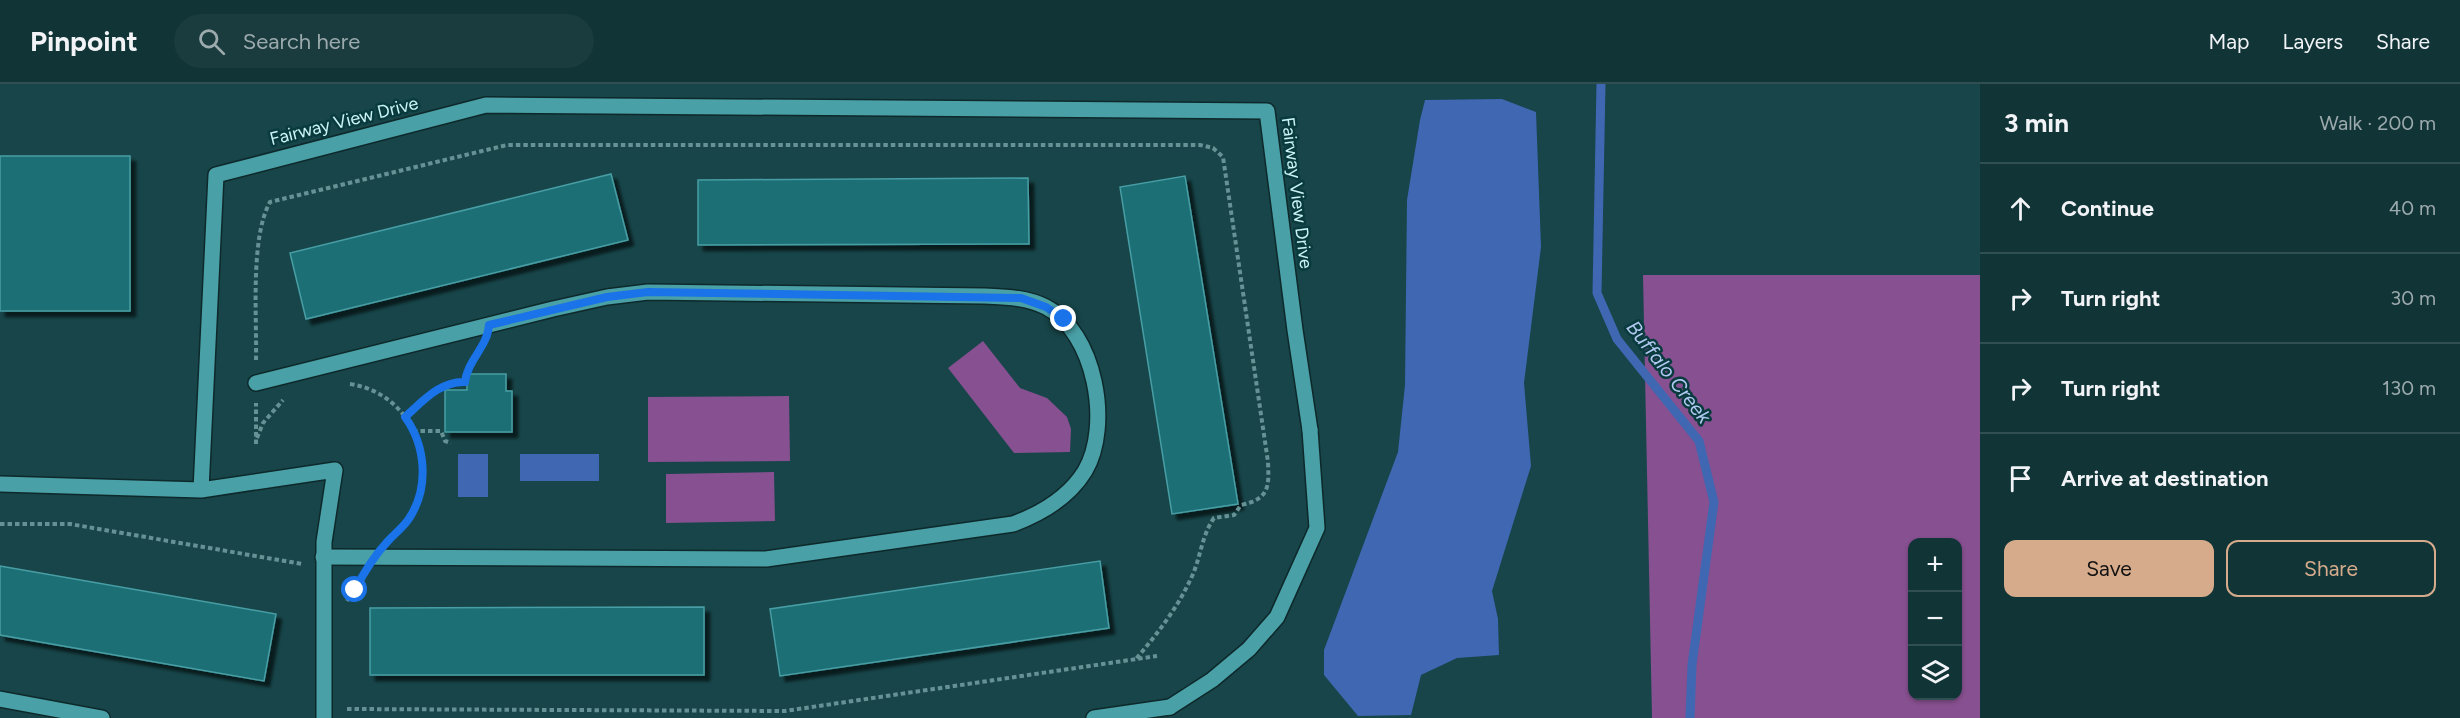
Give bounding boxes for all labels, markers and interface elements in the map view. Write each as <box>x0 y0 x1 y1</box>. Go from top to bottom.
search box <box>174 14 594 68</box>
text: Pinpoint <box>30 24 138 58</box>
icon: search <box>195 25 228 58</box>
text: Search here <box>243 28 360 55</box>
text: Map <box>2209 29 2249 54</box>
text: Layers <box>2282 29 2343 54</box>
text: Share <box>2376 29 2430 54</box>
street label: Fairway View Drive <box>267 92 421 150</box>
text: 3 min <box>2004 107 2069 139</box>
text: Walk · 200 m <box>2320 111 2436 135</box>
street label: Fairway View Drive <box>1277 116 1317 270</box>
icon: ahead <box>2004 192 2037 225</box>
text: Continue <box>2061 195 2154 222</box>
text: 40 m <box>2389 196 2436 220</box>
icon: right <box>2004 282 2037 315</box>
text: Turn right <box>2061 285 2160 312</box>
text: 30 m <box>2390 286 2436 310</box>
route end <box>1050 305 1076 331</box>
water label: Buffalo Creek <box>1621 316 1717 429</box>
icon: right <box>2004 372 2037 405</box>
text: Turn right <box>2061 375 2160 402</box>
text: 130 m <box>2382 376 2436 400</box>
icon: arrive <box>2004 462 2037 495</box>
text: Arrive at destination <box>2061 465 2269 492</box>
map controls <box>1908 538 1962 700</box>
button: + <box>1908 538 1962 592</box>
button: Save <box>2004 540 2214 597</box>
button: Share <box>2226 540 2436 597</box>
route start <box>341 576 367 602</box>
button: − <box>1908 592 1962 646</box>
button: layers <box>1908 646 1962 700</box>

